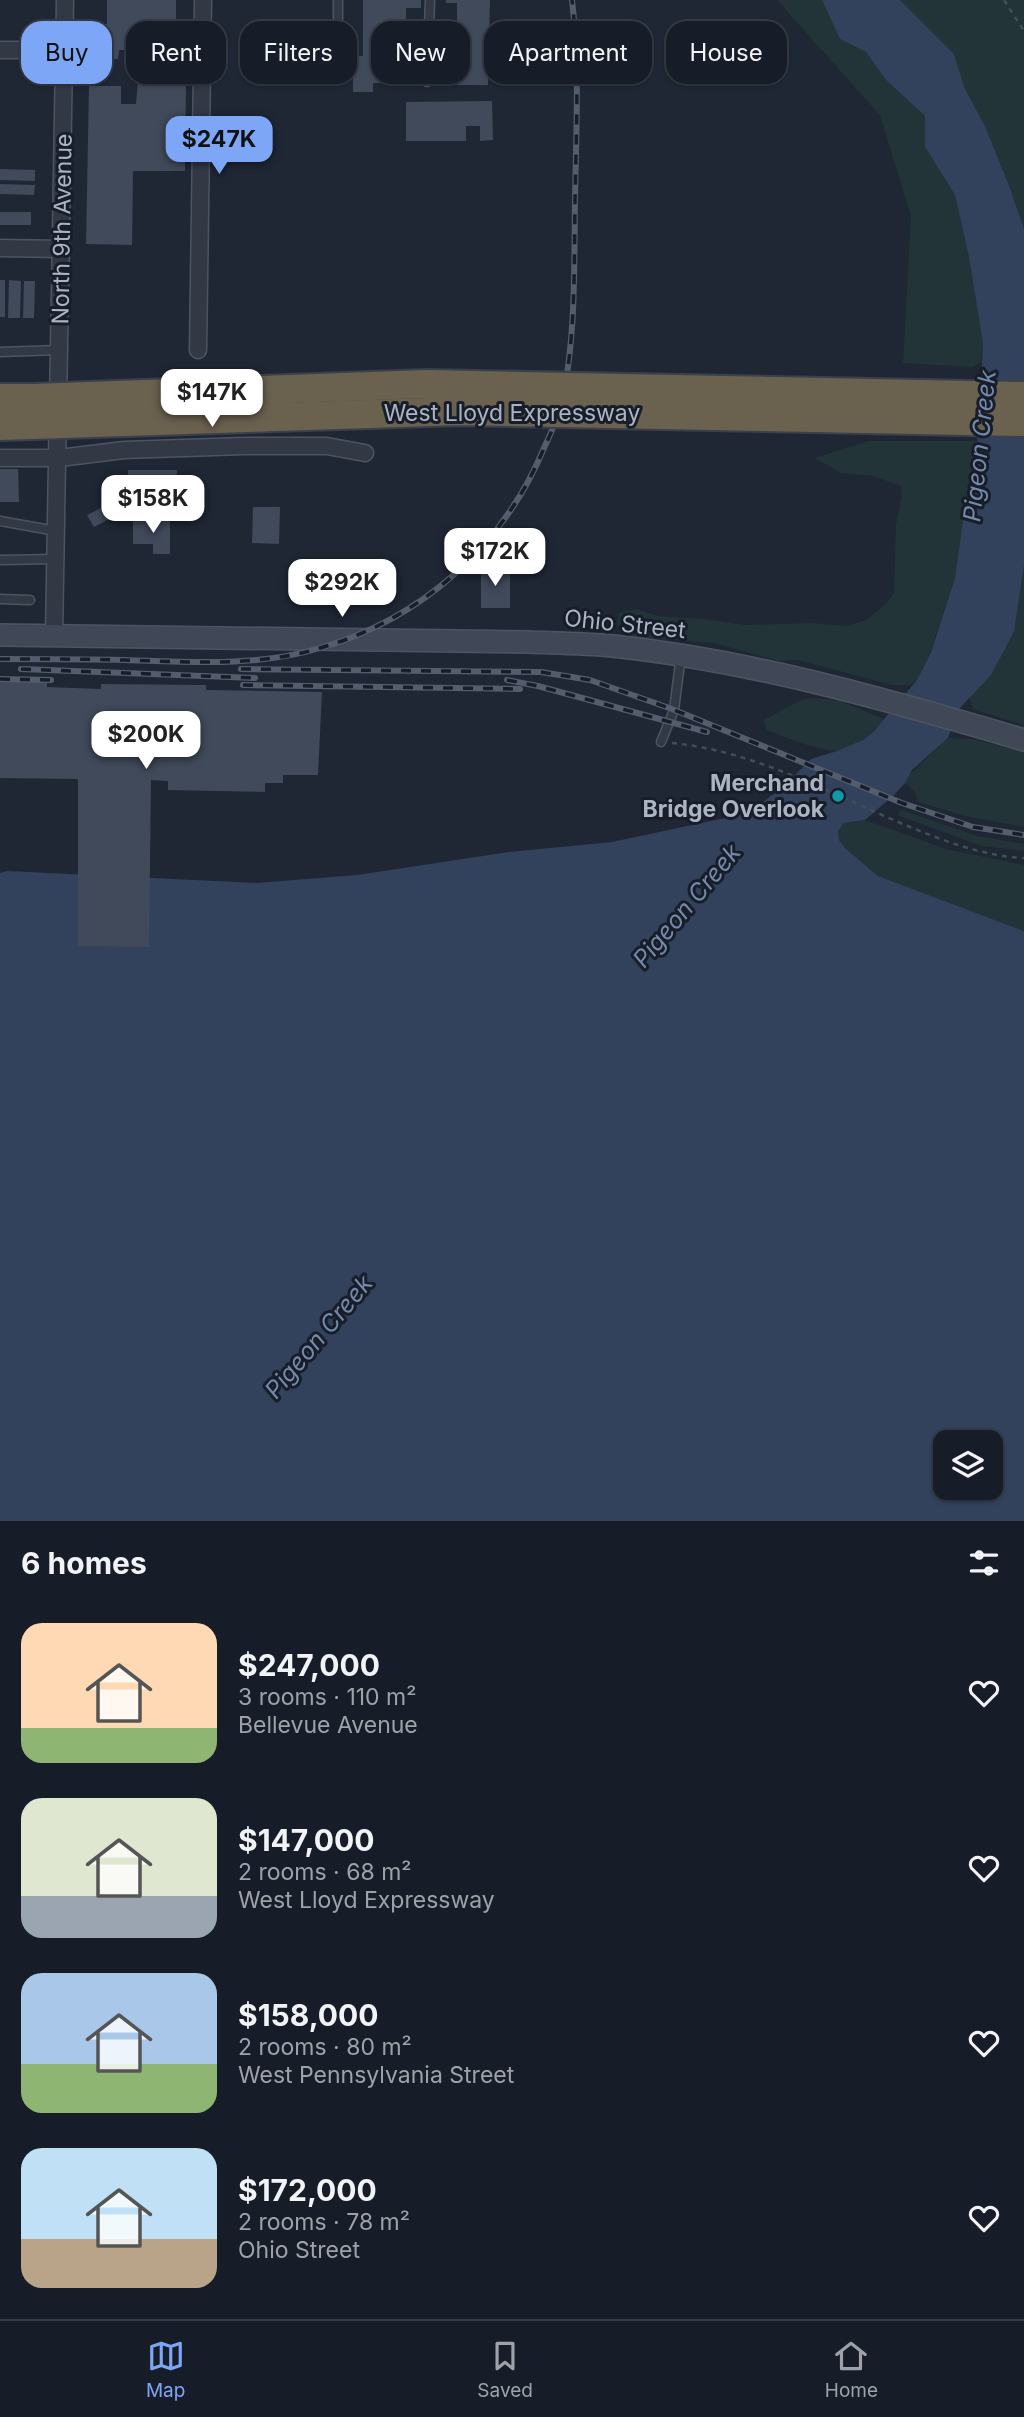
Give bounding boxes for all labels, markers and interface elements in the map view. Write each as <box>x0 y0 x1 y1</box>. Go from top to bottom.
chip: Buy <box>21 21 112 84</box>
chip: Rent <box>126 21 226 84</box>
chip: Filters <box>240 21 357 84</box>
chip: New <box>371 21 470 84</box>
chip: Apartment <box>484 21 652 84</box>
chip: House <box>666 21 787 84</box>
pin: $247K <box>170 116 268 176</box>
text: $247K <box>182 125 256 153</box>
street label: North 9th Avenue <box>46 133 78 325</box>
water label: Pigeon Creek <box>957 368 1002 523</box>
pin: $147K <box>163 370 261 429</box>
text: $147K <box>177 378 247 406</box>
street label: West Lloyd Expressway <box>384 399 640 427</box>
pin: $158K <box>104 476 202 535</box>
text: $158K <box>117 484 189 512</box>
pin: $172K <box>446 528 544 588</box>
text: $172K <box>460 537 530 565</box>
pin: $292K <box>293 560 391 619</box>
text: $292K <box>304 568 380 596</box>
street label: Ohio Street <box>563 604 688 644</box>
pin: $200K <box>97 712 195 771</box>
text: $200K <box>107 720 185 748</box>
place label: Merchand Bridge Overlook <box>643 769 825 823</box>
marker: Merchand Bridge Overlook <box>830 788 846 804</box>
water label: Pigeon Creek <box>627 838 747 973</box>
water label: Pigeon Creek <box>259 1269 379 1404</box>
map controls <box>933 1430 1003 1500</box>
button: layers <box>933 1430 1003 1500</box>
icon: filters <box>965 1544 1003 1582</box>
text: 6 homes <box>21 1545 147 1581</box>
text: $247,000 <box>238 1647 380 1683</box>
icon: home <box>77 1651 161 1735</box>
icon: heart <box>965 1674 1003 1712</box>
text: 3 rooms · 110 m² <box>238 1683 416 1711</box>
text: Bellevue Avenue <box>238 1711 418 1739</box>
text: $147,000 <box>238 1822 374 1858</box>
icon: home <box>77 1826 161 1910</box>
icon: heart <box>965 1849 1003 1887</box>
text: 2 rooms · 68 m² <box>238 1858 411 1886</box>
text: West Lloyd Expressway <box>238 1886 495 1914</box>
text: $158,000 <box>238 1997 378 2033</box>
icon: home <box>77 2001 161 2085</box>
icon: heart <box>965 2024 1003 2062</box>
text: 2 rooms · 80 m² <box>238 2033 412 2061</box>
text: West Pennsylvania Street <box>238 2061 514 2089</box>
text: $172,000 <box>238 2172 377 2208</box>
icon: home <box>77 2176 161 2260</box>
icon: heart <box>965 2199 1003 2237</box>
text: 2 rooms · 78 m² <box>238 2208 410 2236</box>
text: Ohio Street <box>238 2236 360 2264</box>
tab: Map <box>146 2337 185 2402</box>
tab: Saved <box>477 2337 533 2402</box>
tab: Home <box>825 2337 878 2402</box>

